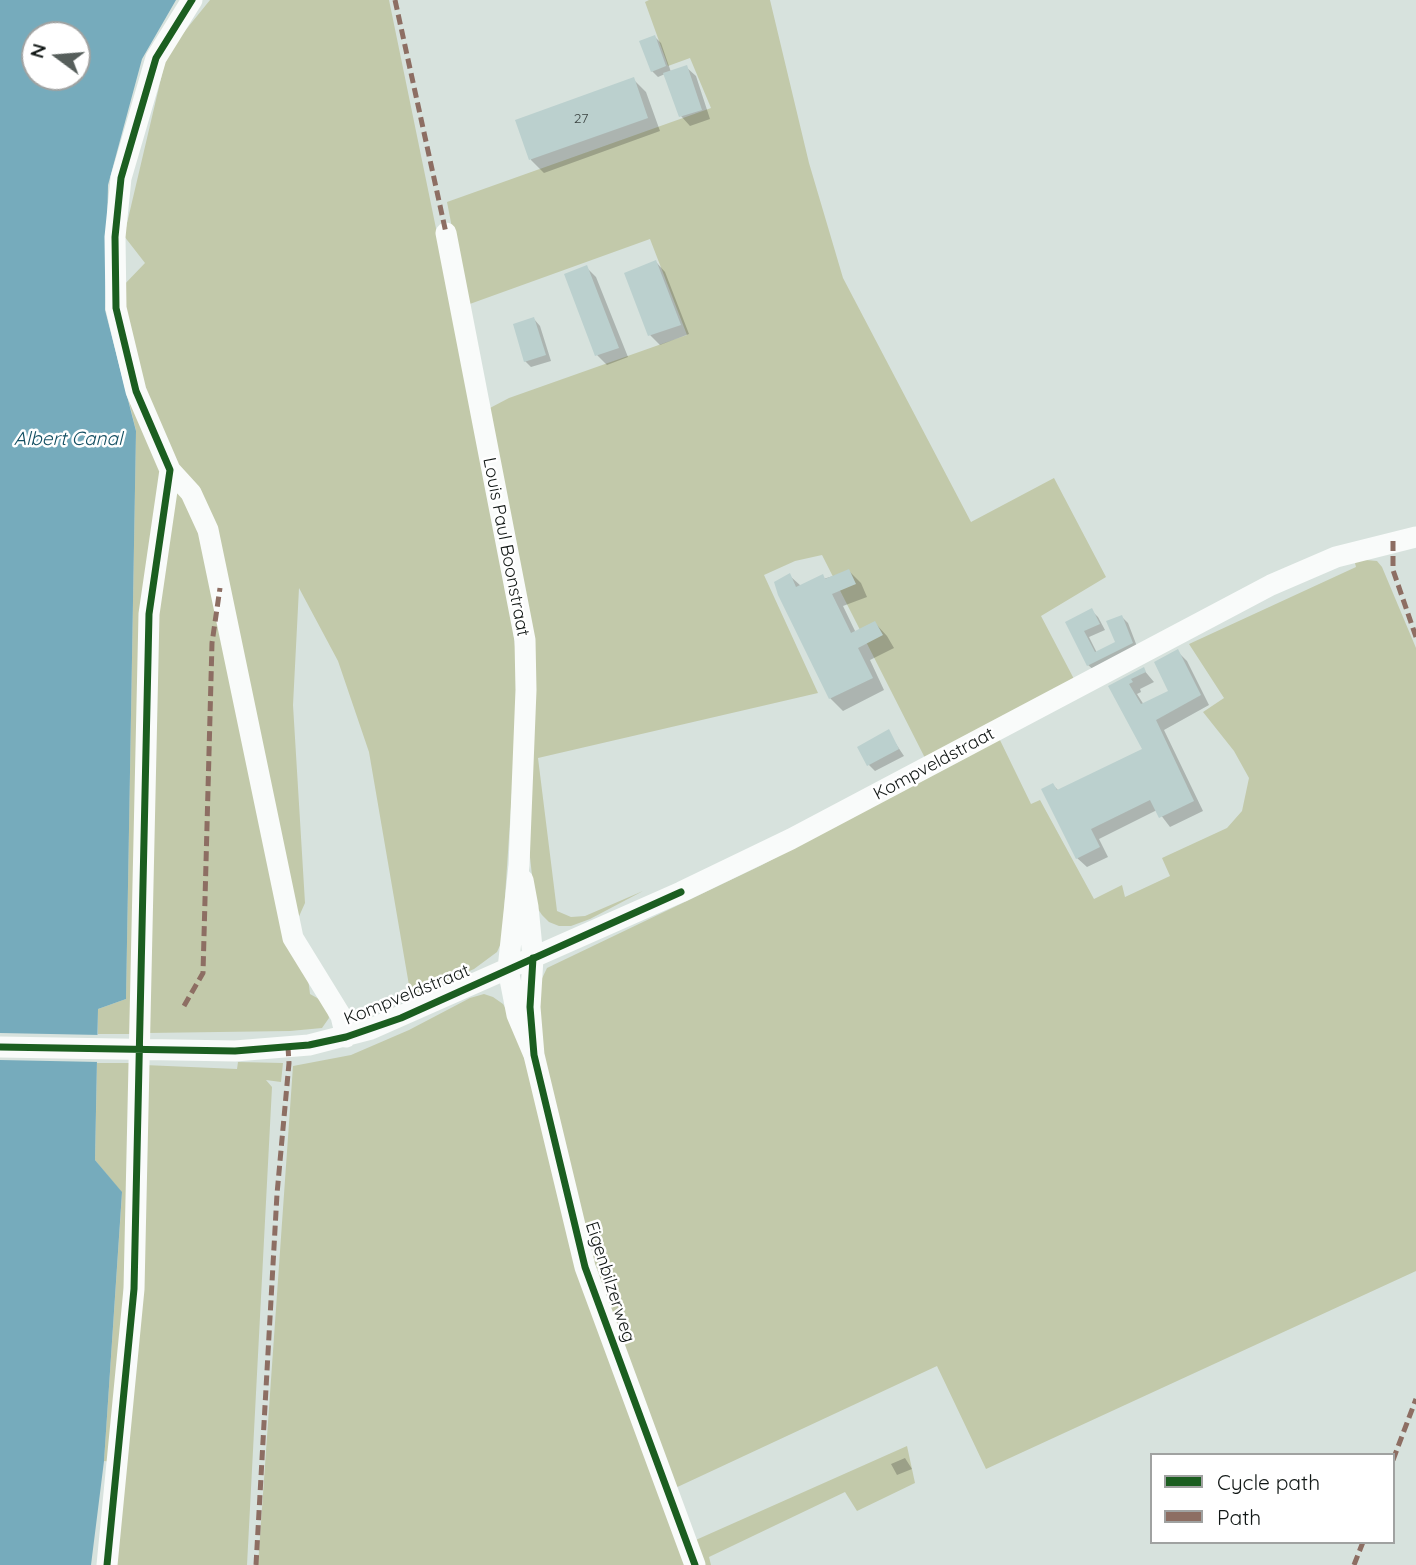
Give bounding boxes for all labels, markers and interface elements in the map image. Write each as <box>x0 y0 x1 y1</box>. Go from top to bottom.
north arrow <box>21 21 91 91</box>
text: N <box>24 41 51 61</box>
house number: 27 <box>574 111 588 127</box>
water label: Albert Canal <box>14 428 122 450</box>
street label: Louis Paul Boonstraat <box>478 456 534 638</box>
street label: Kompveldstraat <box>870 723 998 805</box>
street label: Kompveldstraat <box>341 960 473 1030</box>
street label: Eigenbilzerweg <box>580 1219 640 1345</box>
legend <box>1150 1453 1395 1544</box>
text: Cycle path <box>1217 1469 1320 1495</box>
text: Path <box>1217 1504 1261 1530</box>

